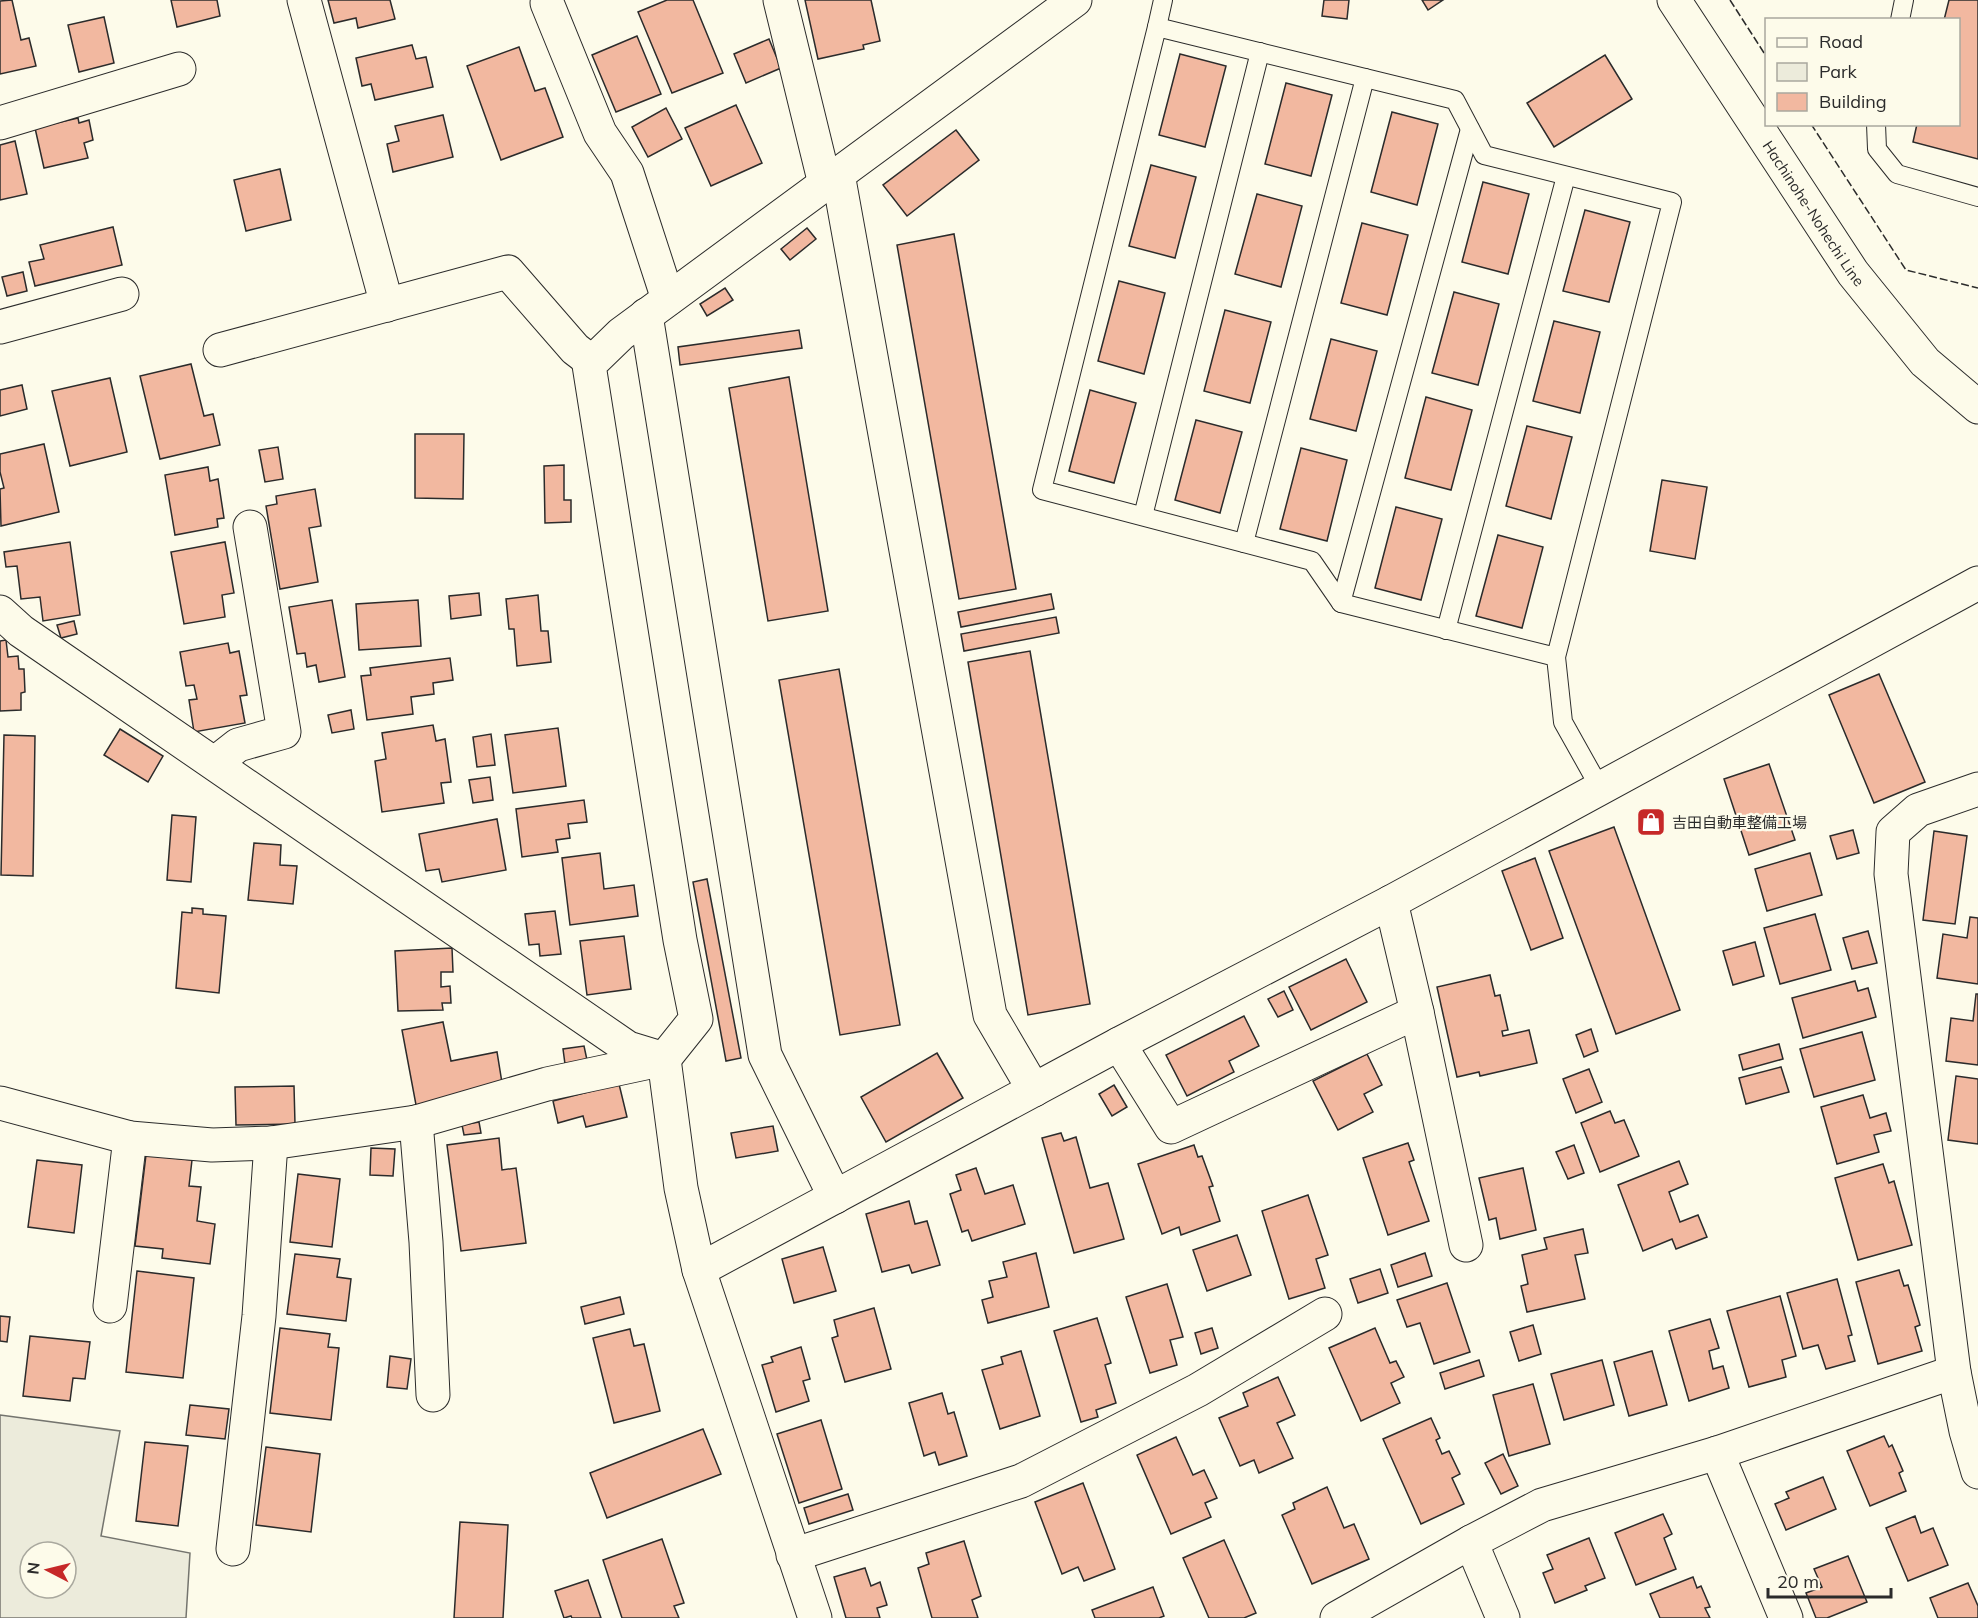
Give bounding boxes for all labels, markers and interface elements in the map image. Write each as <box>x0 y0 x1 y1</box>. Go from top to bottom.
legend <box>1765 18 1960 126</box>
text: Road <box>1819 30 1863 53</box>
text: Park <box>1819 60 1858 83</box>
text: Building <box>1819 90 1887 113</box>
street label: Hachinohe-Nohechi Line <box>1759 137 1869 290</box>
shop icon: 吉田自動車整備工場 <box>1635 806 1667 838</box>
place label: 吉田自動車整備工場 <box>1672 813 1807 832</box>
north arrow <box>18 1540 78 1600</box>
text: N <box>22 1561 44 1575</box>
scale bar <box>1768 1561 1891 1599</box>
text: 20 m <box>1777 1570 1819 1593</box>

